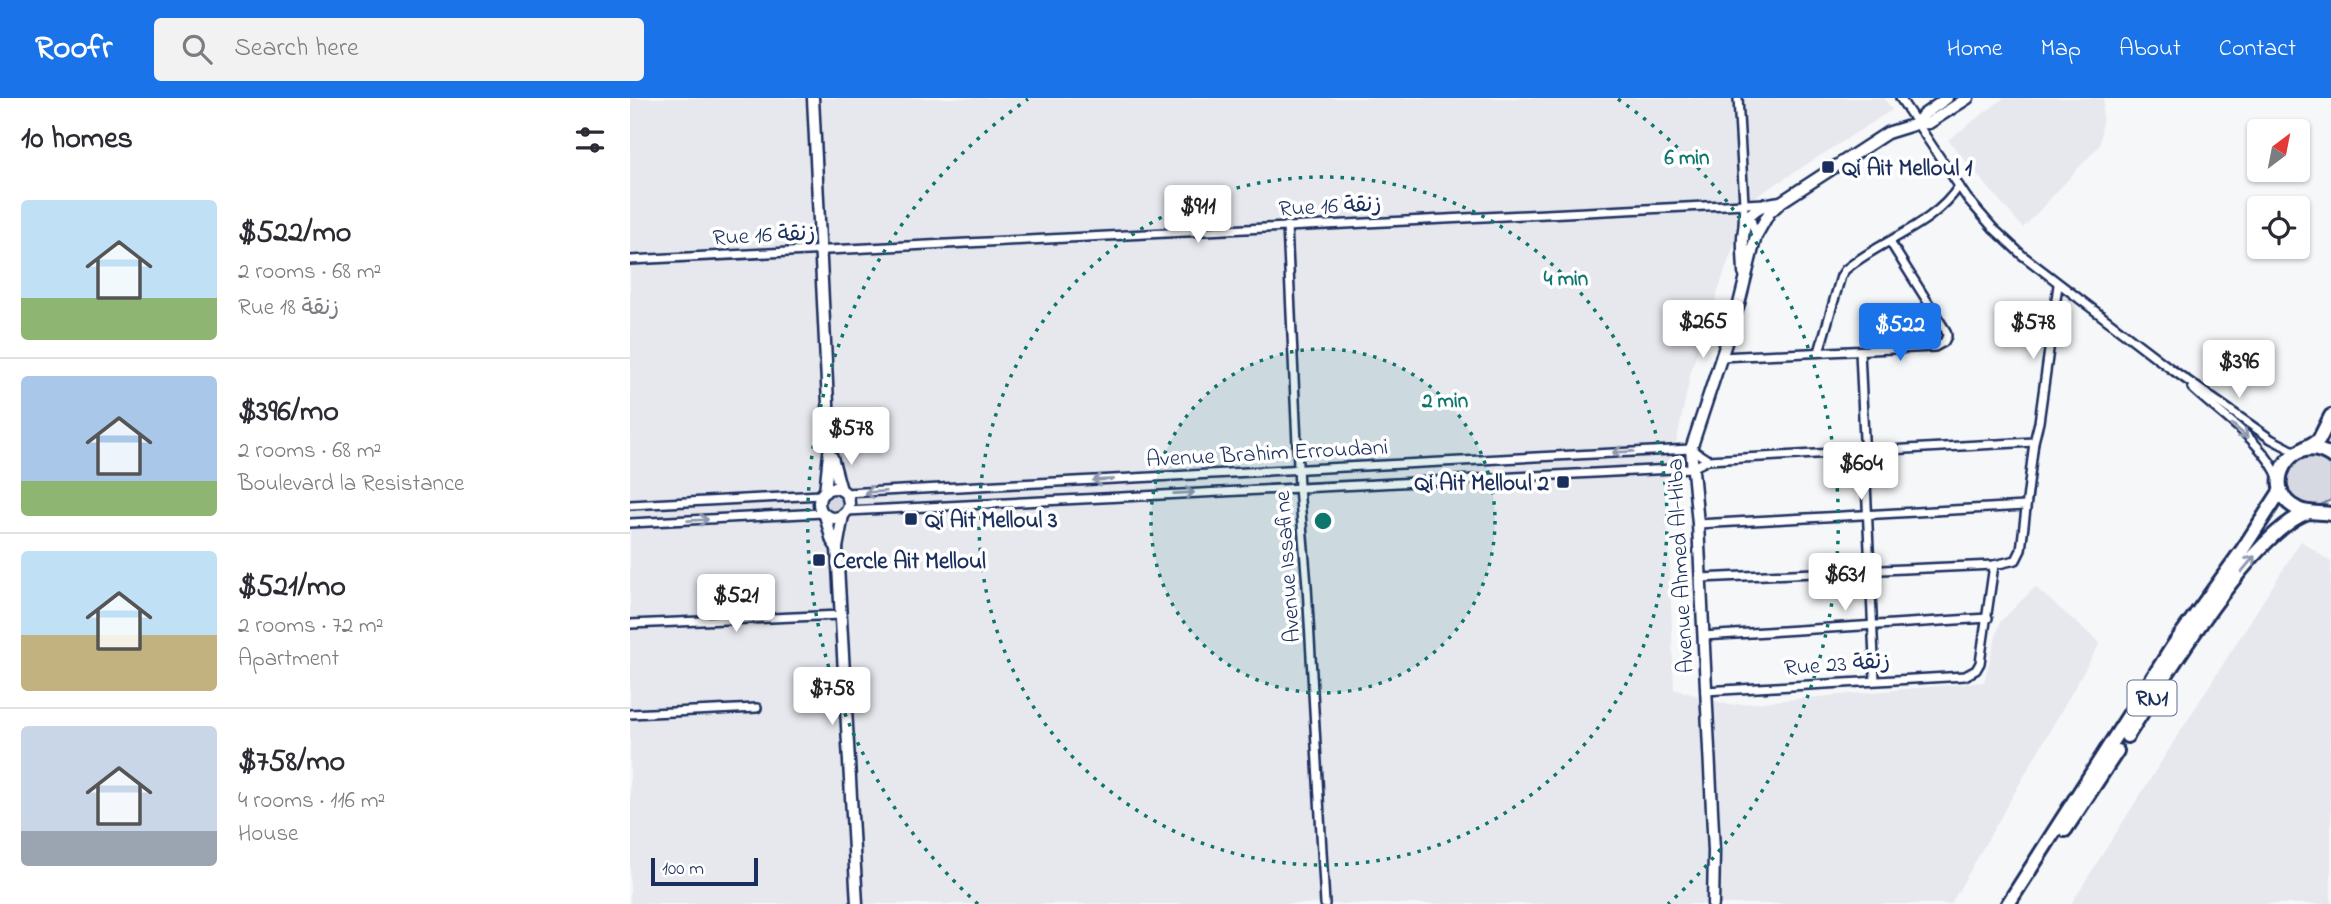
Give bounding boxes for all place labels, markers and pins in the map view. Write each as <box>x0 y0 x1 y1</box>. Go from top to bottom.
place label: Qi Ait Melloul 1 <box>1842 153 1973 186</box>
marker: Qi Ait Melloul 1 <box>1820 159 1836 175</box>
pin: $911 <box>1157 186 1239 245</box>
pin: $265 <box>1662 300 1744 360</box>
pin: $578 <box>1992 302 2074 361</box>
pin: $522 <box>1859 303 1941 363</box>
pin: $396 <box>2198 341 2280 400</box>
pin: $578 <box>810 408 892 467</box>
pin: $604 <box>1820 442 1902 502</box>
place label: Qi Ait Melloul 2 <box>1414 468 1550 501</box>
marker: Qi Ait Melloul 2 <box>1555 474 1571 490</box>
place label: Qi Ait Melloul 3 <box>925 505 1058 538</box>
centre of rings <box>1311 509 1335 533</box>
marker: Qi Ait Melloul 3 <box>903 511 919 527</box>
place label: Cercle Ait Melloul <box>833 546 986 579</box>
marker: Cercle Ait Melloul <box>811 552 827 568</box>
pin: $631 <box>1804 554 1886 613</box>
pin: $521 <box>695 574 777 634</box>
pin: $758 <box>791 668 873 727</box>

